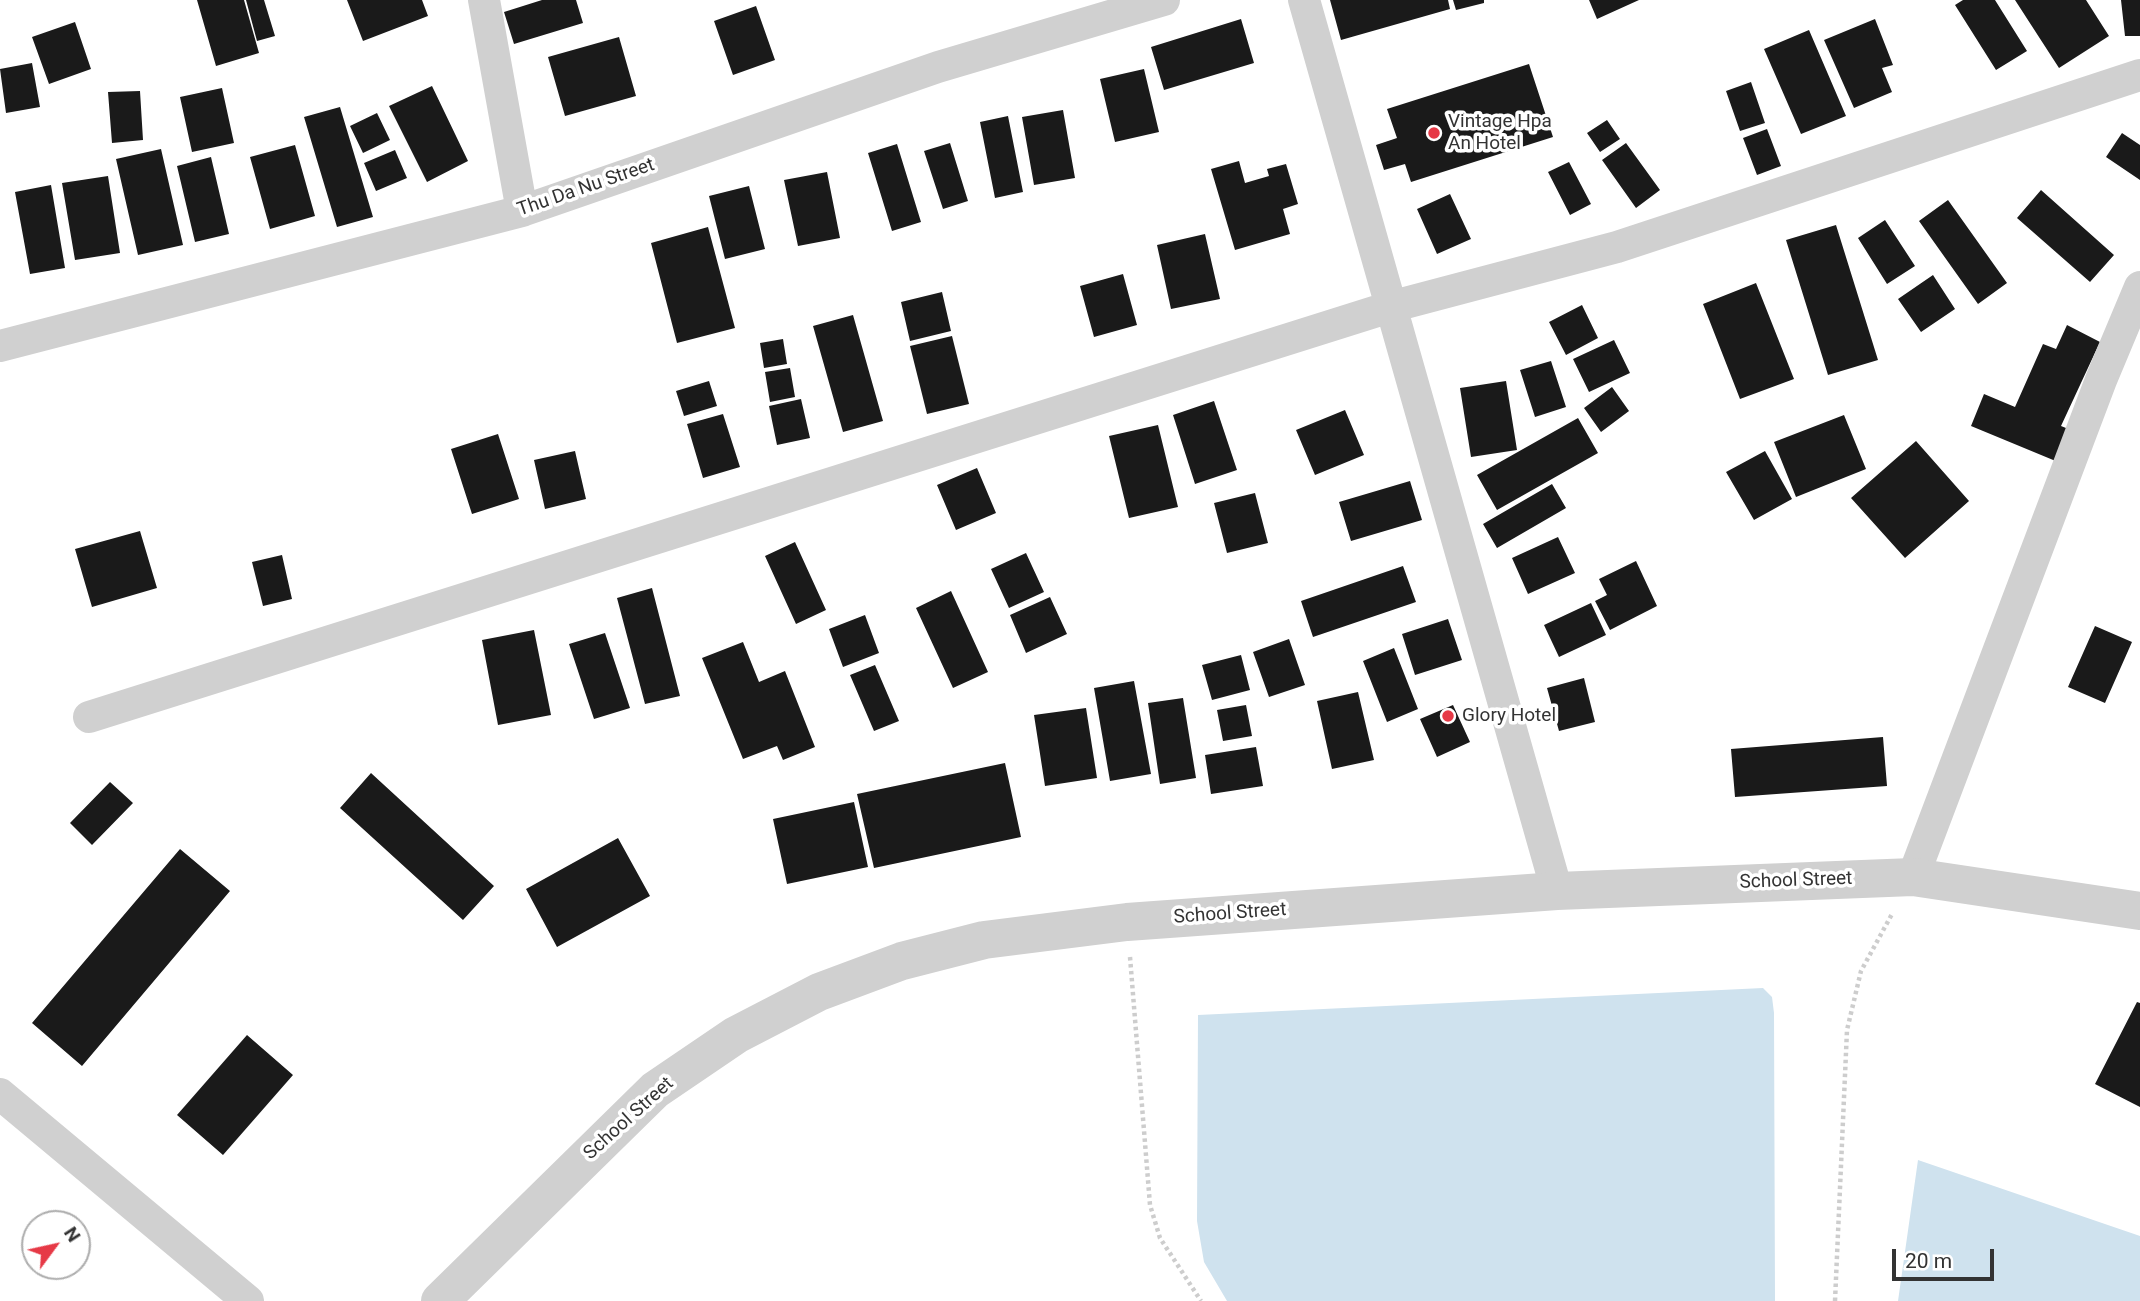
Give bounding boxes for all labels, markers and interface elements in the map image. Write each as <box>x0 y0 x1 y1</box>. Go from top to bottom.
place label: Vintage Hpa An Hotel <box>1448 111 1552 155</box>
marker: Vintage Hpa An Hotel <box>1426 125 1442 141</box>
street label: Thu Da Nu Street <box>515 154 657 222</box>
place label: Glory Hotel <box>1462 705 1556 727</box>
marker: Glory Hotel <box>1440 708 1456 724</box>
street label: School Street <box>1739 868 1853 894</box>
street label: School Street <box>1173 899 1287 929</box>
street label: School Street <box>579 1073 679 1165</box>
north arrow <box>21 1210 91 1280</box>
text: N <box>59 1222 86 1246</box>
scale bar <box>1895 1234 1996 1278</box>
text: 20 m <box>1905 1249 1952 1273</box>

